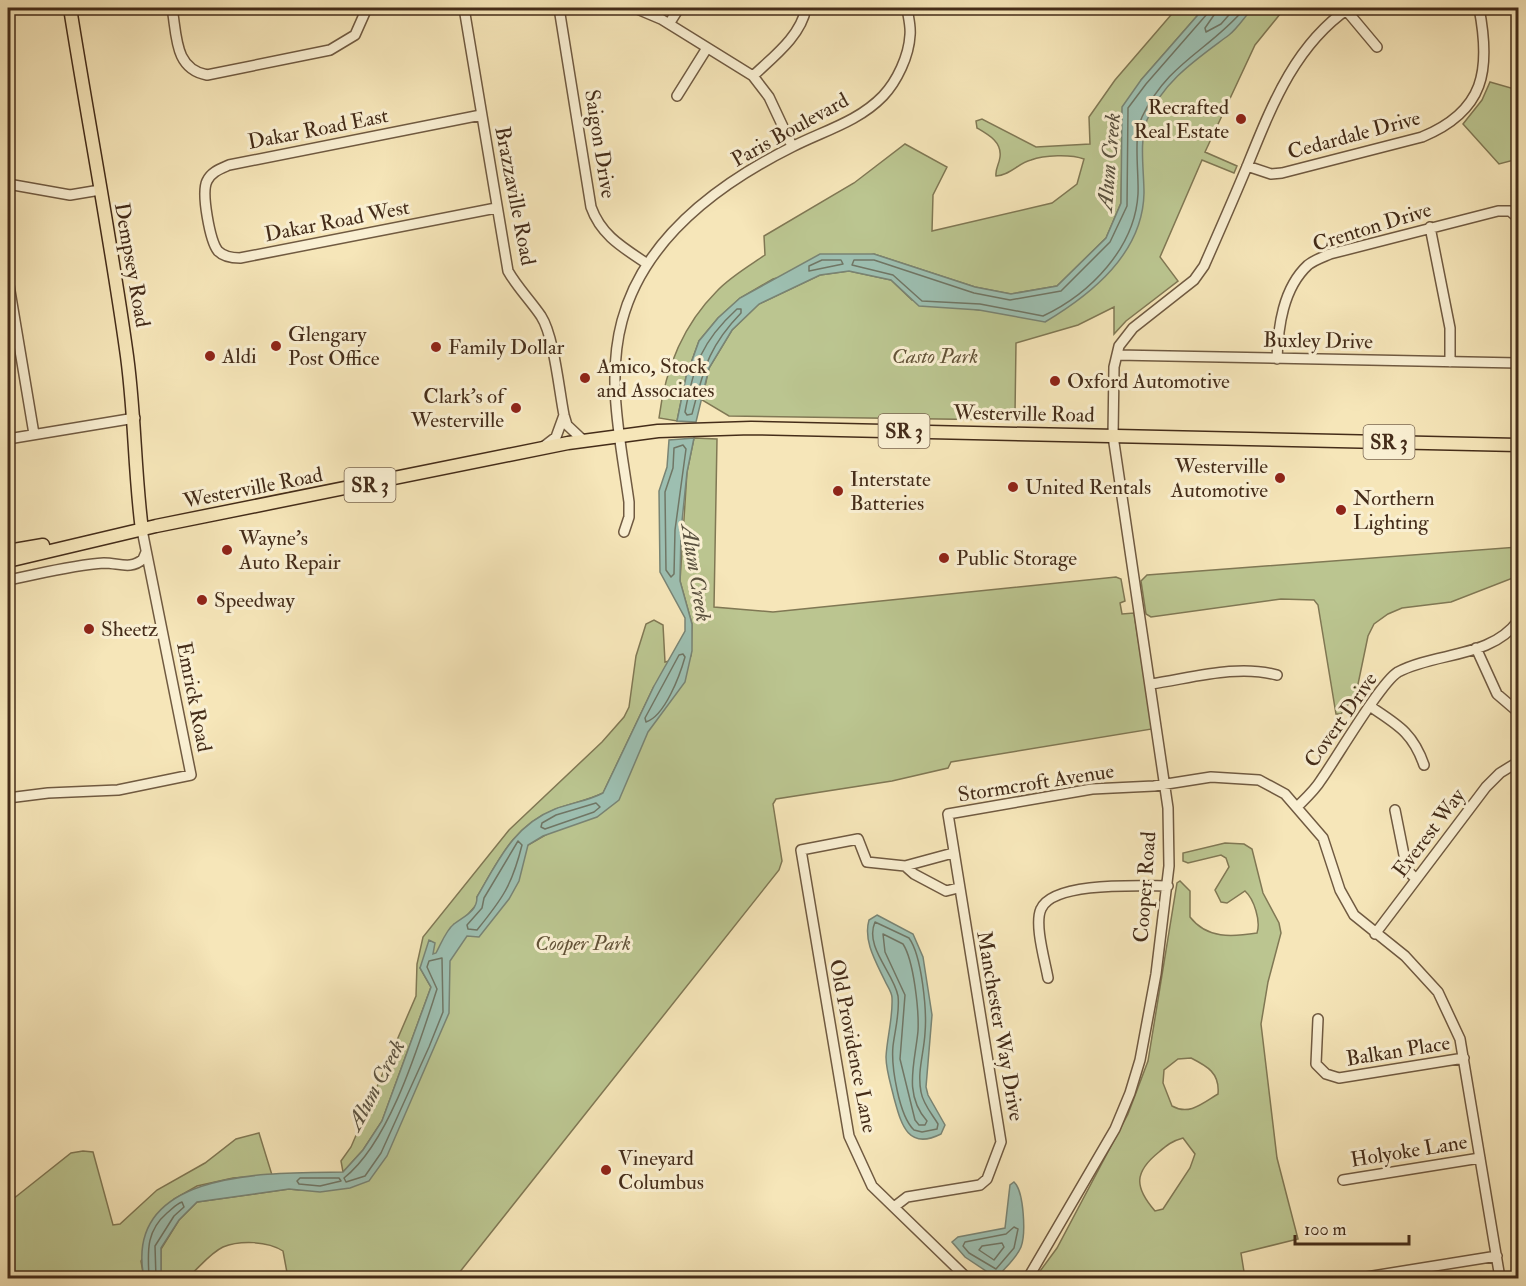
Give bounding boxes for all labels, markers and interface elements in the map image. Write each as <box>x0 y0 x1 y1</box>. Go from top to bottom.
street label: Paris Boulevard <box>727 86 854 173</box>
street label: Saigon Drive <box>578 88 622 200</box>
place label: Recrafted Real Estate <box>1134 94 1230 145</box>
street label: Dakar Road East <box>245 102 391 156</box>
street label: Cedardale Drive <box>1285 104 1424 166</box>
water label: Alum Creek <box>1091 112 1127 214</box>
marker: Recrafted Real Estate <box>1234 112 1248 126</box>
street label: Brazzaville Road <box>488 124 542 269</box>
street label: Dakar Road West <box>262 194 412 248</box>
street label: Crenton Drive <box>1309 196 1435 258</box>
street label: Dempsey Road <box>108 200 156 330</box>
place label: Glengary Post Office <box>288 321 380 372</box>
street label: Buxley Drive <box>1263 327 1373 355</box>
place label: Family Dollar <box>448 334 565 361</box>
marker: Glengary Post Office <box>269 339 283 353</box>
marker: Family Dollar <box>429 340 443 354</box>
place label: Aldi <box>221 343 257 370</box>
park label: Casto Park <box>892 343 978 370</box>
marker: Aldi <box>203 349 217 363</box>
place label: Amico, Stock and Associates <box>596 353 714 404</box>
place label: Oxford Automotive <box>1067 368 1230 395</box>
marker: Amico, Stock and Associates <box>578 371 592 385</box>
marker: Oxford Automotive <box>1048 374 1062 388</box>
place label: Clark's of Westerville <box>410 383 507 434</box>
street label: Westerville Road <box>952 399 1096 429</box>
marker: Clark's of Westerville <box>509 401 523 415</box>
road number: SR 3 <box>878 414 930 448</box>
road number: SR 3 <box>1364 425 1414 459</box>
place label: Westerville Automotive <box>1170 453 1268 504</box>
street label: Westerville Road <box>180 461 326 515</box>
place label: Interstate Batteries <box>850 466 931 517</box>
road number: SR 3 <box>344 468 395 502</box>
marker: Westerville Automotive <box>1273 471 1287 485</box>
place label: United Rentals <box>1025 474 1151 501</box>
marker: United Rentals <box>1006 480 1020 494</box>
marker: Interstate Batteries <box>831 484 845 498</box>
place label: Northern Lighting <box>1353 485 1435 536</box>
marker: Northern Lighting <box>1334 503 1348 517</box>
water label: Alum Creek <box>674 520 718 624</box>
place label: Wayne's Auto Repair <box>238 525 341 576</box>
marker: Wayne's Auto Repair <box>220 543 234 557</box>
place label: Public Storage <box>956 545 1077 572</box>
marker: Public Storage <box>937 551 951 565</box>
place label: Speedway <box>214 587 295 614</box>
marker: Speedway <box>195 593 209 607</box>
place label: Sheetz <box>101 616 158 643</box>
marker: Sheetz <box>82 622 96 636</box>
street label: Emrick Road <box>170 640 218 755</box>
street label: Covert Drive <box>1298 667 1384 773</box>
street label: Stormcroft Avenue <box>956 757 1116 809</box>
street label: Everest Way <box>1387 783 1472 883</box>
street label: Cooper Road <box>1128 830 1162 943</box>
street label: Manchester Way Drive <box>970 929 1030 1123</box>
park label: Cooper Park <box>535 930 631 957</box>
street label: Old Providence Lane <box>823 957 883 1135</box>
street label: Balkan Place <box>1344 1029 1452 1073</box>
water label: Alum Creek <box>340 1035 411 1137</box>
street label: Holyoke Lane <box>1349 1128 1469 1174</box>
place label: Vineyard Columbus <box>618 1145 704 1196</box>
marker: Vineyard Columbus <box>599 1163 613 1177</box>
scale bar <box>1295 1208 1409 1246</box>
text: 100 m <box>1304 1218 1347 1241</box>

